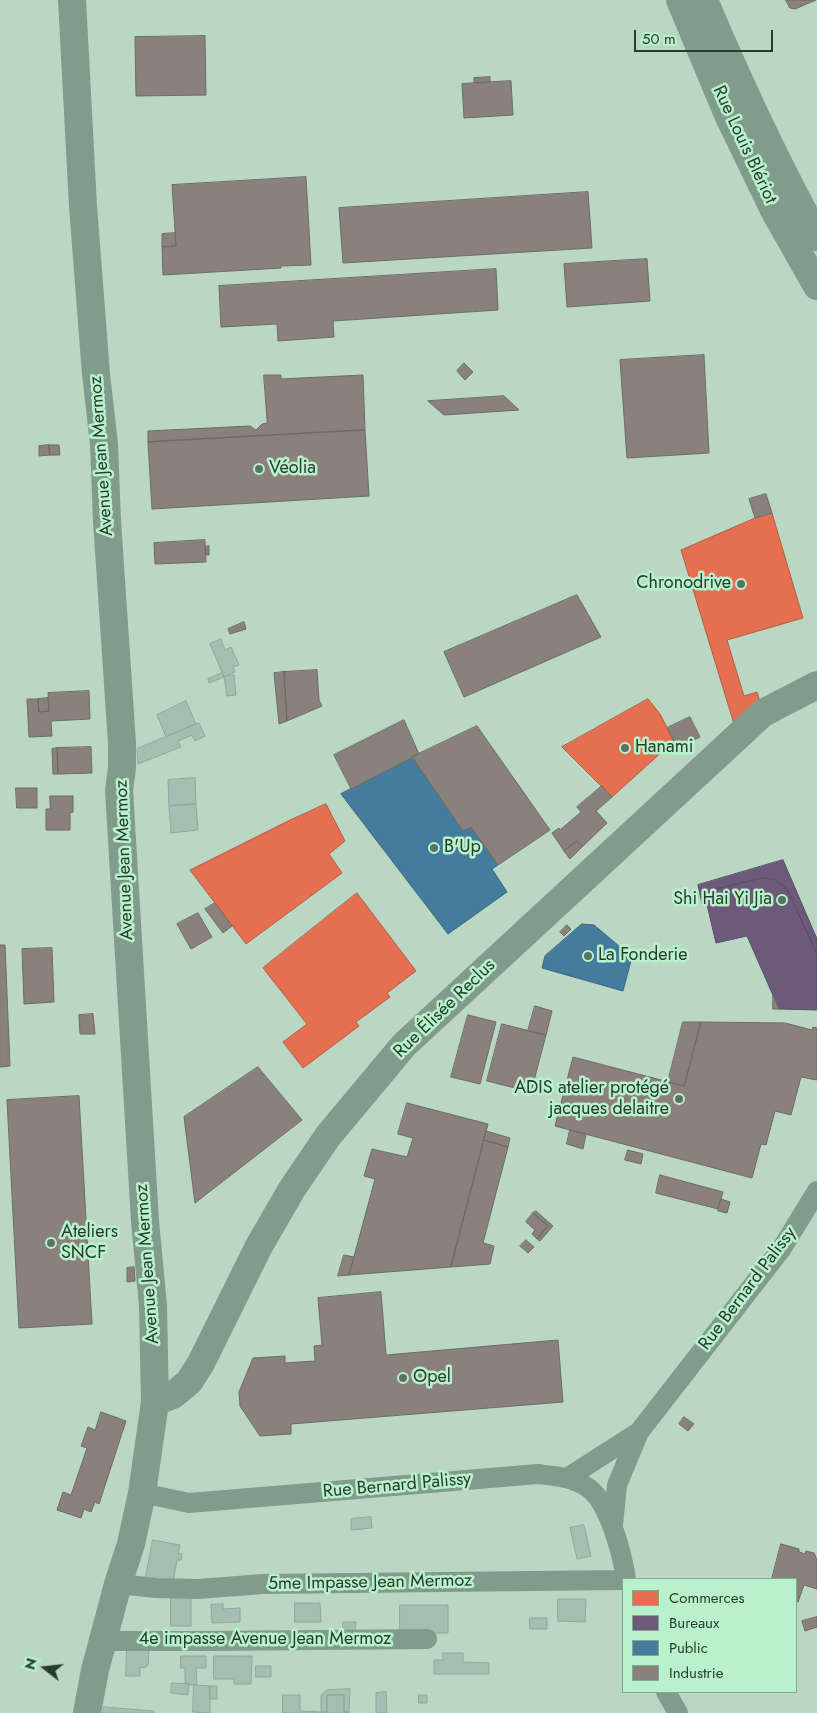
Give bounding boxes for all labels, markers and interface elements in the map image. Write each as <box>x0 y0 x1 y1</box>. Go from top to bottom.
scale bar <box>637 20 776 52</box>
text: 50 m <box>642 28 676 50</box>
street label: Rue Louis Blériot <box>707 83 781 207</box>
street label: Avenue Jean Mermoz <box>86 375 118 537</box>
place label: Véolia <box>269 458 316 480</box>
marker: Véolia <box>253 463 265 475</box>
place label: Chronodrive <box>636 573 731 595</box>
marker: Chronodrive <box>735 578 747 590</box>
place label: Hanami <box>635 737 693 759</box>
marker: Hanami <box>619 742 631 754</box>
street label: Avenue Jean Mermoz <box>111 779 139 941</box>
place label: B'Up <box>444 837 481 859</box>
marker: B'Up <box>428 842 440 854</box>
place label: Shi Hai Yi Jia <box>673 889 772 911</box>
marker: Shi Hai Yi Jia <box>776 894 788 906</box>
place label: La Fonderie <box>598 945 688 967</box>
marker: La Fonderie <box>582 950 594 962</box>
street label: Rue Élisée Reclus <box>390 955 500 1063</box>
place label: ADIS atelier protégé jacques delaitre <box>514 1078 669 1120</box>
marker: ADIS atelier protégé jacques delaitre <box>673 1093 685 1105</box>
street label: Avenue Jean Mermoz <box>132 1183 164 1345</box>
place label: Ateliers SNCF <box>61 1222 118 1264</box>
street label: Rue Bernard Palissy <box>695 1223 801 1355</box>
marker: Ateliers SNCF <box>45 1237 57 1249</box>
place label: Opel <box>413 1367 451 1389</box>
marker: Opel <box>397 1372 409 1384</box>
street label: Rue Bernard Palissy <box>322 1469 472 1503</box>
street label: 5me Impasse Jean Mermoz <box>268 1570 472 1596</box>
legend <box>622 1578 797 1693</box>
text: Commerces <box>669 1587 744 1609</box>
text: Bureaux <box>669 1612 719 1634</box>
street label: 4e impasse Avenue Jean Mermoz <box>139 1629 391 1651</box>
text: Public <box>669 1637 708 1659</box>
north arrow <box>20 1643 70 1693</box>
text: N <box>19 1656 42 1672</box>
text: Industrie <box>669 1662 723 1684</box>

